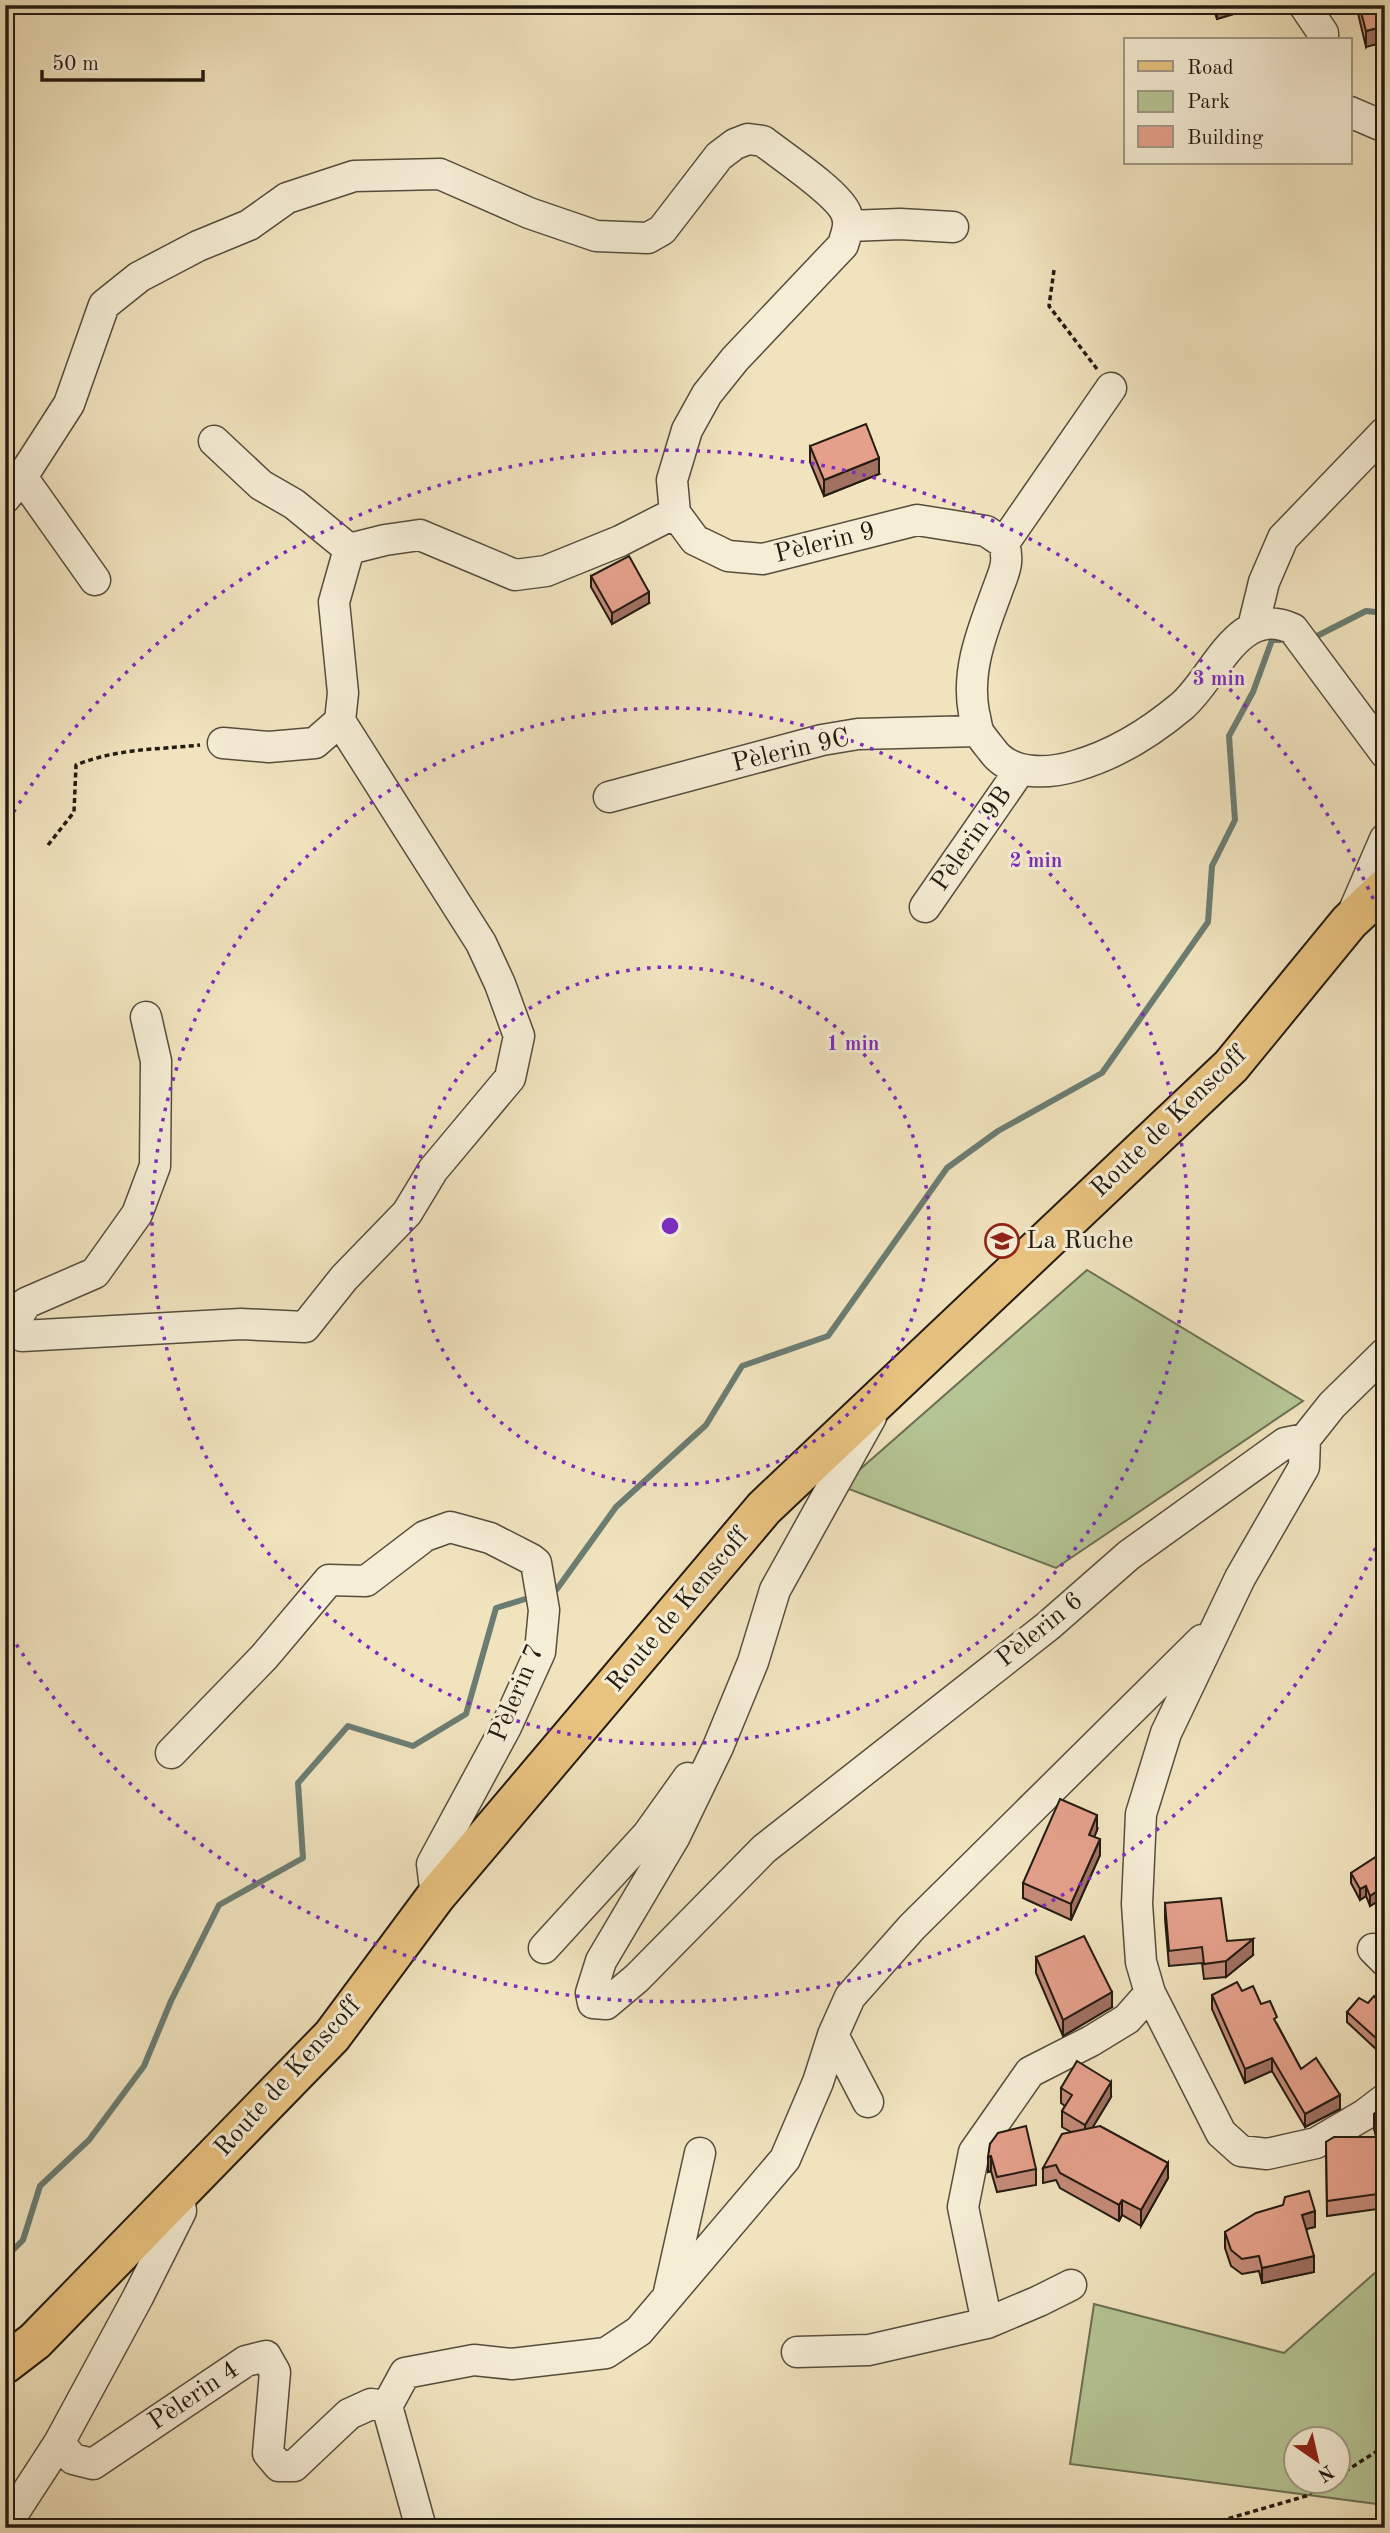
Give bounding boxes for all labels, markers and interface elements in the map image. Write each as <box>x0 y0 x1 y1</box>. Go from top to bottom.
scale bar <box>42 38 203 82</box>
legend <box>1124 38 1352 164</box>
text: 50 m <box>52 54 99 75</box>
text: Road <box>1187 58 1234 79</box>
text: Park <box>1187 92 1230 113</box>
text: Building <box>1187 128 1264 149</box>
street label: Pèlerin 9 <box>772 518 878 568</box>
text: 3 min <box>1193 669 1245 690</box>
street label: Pèlerin 9C <box>730 725 852 777</box>
street label: Pèlerin 9B <box>927 782 1017 896</box>
text: 2 min <box>1010 851 1062 872</box>
text: 1 min <box>827 1034 879 1055</box>
street label: Route de Kenscoff <box>1086 1041 1253 1203</box>
centre of rings <box>658 1214 682 1238</box>
school or university icon: La Ruche <box>983 1222 1021 1260</box>
place label: La Ruche <box>1026 1228 1133 1254</box>
street label: Route de Kenscoff <box>602 1522 755 1697</box>
street label: Pèlerin 6 <box>992 1588 1088 1672</box>
street label: Pèlerin 7 <box>485 1641 549 1745</box>
street label: Route de Kenscoff <box>210 1991 367 2162</box>
street label: Pèlerin 4 <box>144 2357 244 2435</box>
north arrow <box>1282 2424 1352 2494</box>
text: N <box>1313 2460 1336 2484</box>

